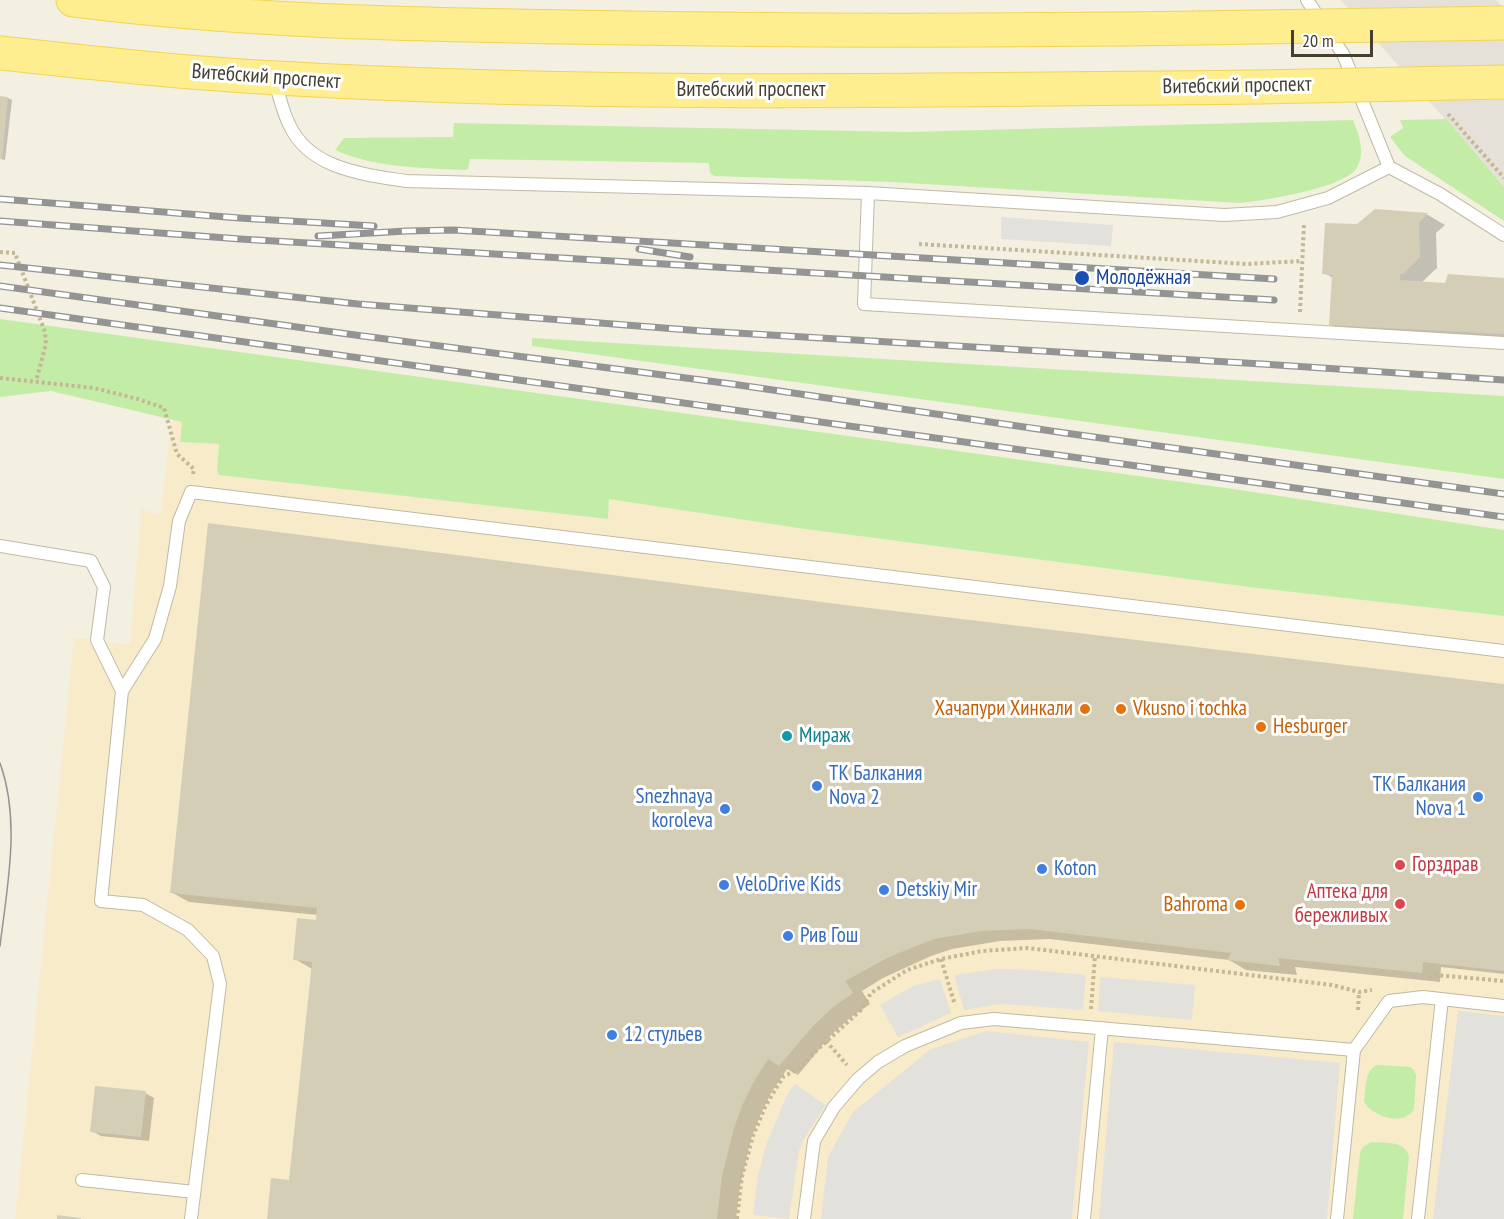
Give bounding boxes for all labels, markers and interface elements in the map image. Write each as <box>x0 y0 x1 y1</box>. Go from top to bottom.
scale bar <box>1294 18 1376 56</box>
text: 20 m <box>1302 29 1334 52</box>
street label: Витебский проспект <box>191 59 341 95</box>
street label: Витебский проспект <box>1162 72 1312 100</box>
street label: Витебский проспект <box>676 77 826 103</box>
place label: Молодёжная <box>1096 265 1191 291</box>
marker: Молодёжная <box>1073 269 1091 287</box>
place label: Хачапури Хинкали <box>935 696 1073 722</box>
place label: Vkusno i tochka <box>1133 696 1247 722</box>
marker: Хачапури Хинкали <box>1078 702 1092 716</box>
marker: Vkusno i tochka <box>1114 702 1128 716</box>
place label: Hesburger <box>1273 714 1348 740</box>
marker: Hesburger <box>1254 720 1268 734</box>
place label: Мираж <box>799 723 850 749</box>
marker: Мираж <box>780 729 794 743</box>
place label: ТК Балкания Nova 2 <box>829 761 922 811</box>
place label: ТК Балкания Nova 1 <box>1373 772 1466 822</box>
marker: ТК Балкания Nova 2 <box>810 779 824 793</box>
place label: Snezhnaya koroleva <box>636 784 713 834</box>
marker: ТК Балкания Nova 1 <box>1471 790 1485 804</box>
marker: Snezhnaya koroleva <box>718 802 732 816</box>
place label: Горздрав <box>1412 852 1478 878</box>
place label: Koton <box>1054 856 1097 882</box>
marker: Горздрав <box>1393 858 1407 872</box>
marker: Koton <box>1035 862 1049 876</box>
place label: VeloDrive Kids <box>736 872 841 898</box>
place label: Detskiy Mir <box>896 877 977 903</box>
marker: VeloDrive Kids <box>717 878 731 892</box>
place label: Аптека для бережливых <box>1295 879 1388 929</box>
marker: Detskiy Mir <box>877 883 891 897</box>
place label: Bahroma <box>1164 892 1228 918</box>
marker: Аптека для бережливых <box>1393 897 1407 911</box>
marker: Bahroma <box>1233 898 1247 912</box>
place label: Рив Гош <box>800 923 858 949</box>
marker: Рив Гош <box>781 929 795 943</box>
place label: 12 стульев <box>624 1022 702 1048</box>
marker: 12 стульев <box>605 1028 619 1042</box>

